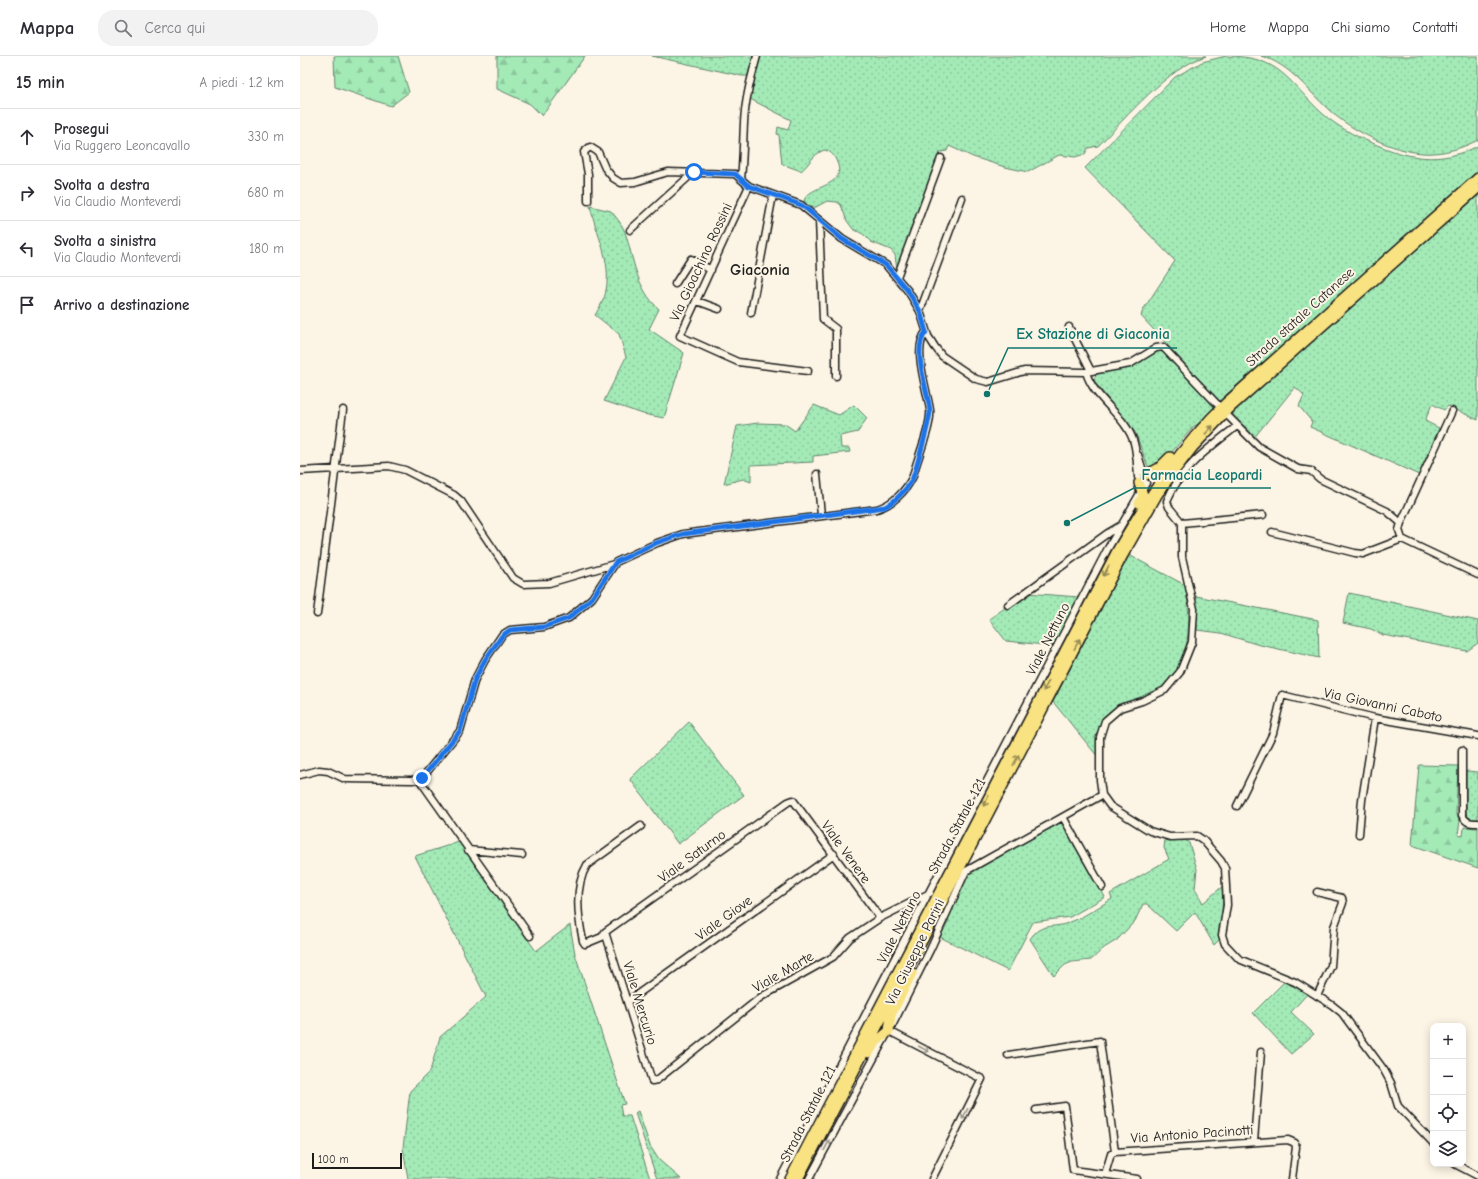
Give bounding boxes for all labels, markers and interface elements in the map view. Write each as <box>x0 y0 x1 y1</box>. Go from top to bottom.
search box <box>98 10 378 46</box>
text: Mappa <box>20 17 74 39</box>
icon: search <box>112 17 134 39</box>
text: Cerca qui <box>144 19 205 37</box>
text: Home <box>1210 19 1246 36</box>
text: Mappa <box>1268 19 1309 36</box>
text: Chi siamo <box>1331 19 1390 36</box>
text: Contatti <box>1412 19 1458 36</box>
text: 15 min <box>16 73 65 92</box>
text: A piedi · 1.2 km <box>200 75 284 90</box>
text: Prosegui <box>54 120 109 138</box>
icon: ahead <box>16 126 38 148</box>
text: 330 m <box>248 129 284 144</box>
text: Via Ruggero Leoncavallo <box>54 138 190 153</box>
route start <box>685 163 703 181</box>
text: Svolta a destra <box>54 176 150 194</box>
icon: right <box>16 182 38 204</box>
text: 680 m <box>247 185 284 200</box>
text: Via Claudio Monteverdi <box>54 194 181 209</box>
street label: Via Gioachino Rossini <box>666 200 736 324</box>
text: Svolta a sinistra <box>54 232 156 250</box>
icon: left <box>16 238 38 260</box>
text: 180 m <box>249 241 284 256</box>
text: Via Claudio Monteverdi <box>54 250 181 265</box>
district label: Giaconia <box>730 261 790 279</box>
street label: Strada statale Catanese <box>1242 264 1358 370</box>
icon: arrive <box>16 294 38 316</box>
text: Arrivo a destinazione <box>54 296 189 314</box>
callout: Ex Stazione di Giaconia <box>1008 321 1177 348</box>
text: Ex Stazione di Giaconia <box>1016 325 1170 343</box>
one-way arrow <box>1204 425 1214 435</box>
callout: Farmacia Leopardi <box>1134 461 1271 488</box>
text: Farmacia Leopardi <box>1142 466 1262 484</box>
one-way arrow <box>1102 565 1110 577</box>
street label: Viale Nettuno <box>1022 600 1074 678</box>
one-way arrow <box>1073 639 1081 651</box>
one-way arrow <box>1042 680 1049 692</box>
street label: Via Giovanni Caboto <box>1322 684 1444 726</box>
one-way arrow <box>1013 754 1021 766</box>
route end <box>413 769 431 787</box>
street label: Strada Statale 121 <box>925 775 989 877</box>
one-way arrow <box>982 795 989 807</box>
street label: Viale Venere <box>818 817 874 887</box>
street label: Viale Saturno <box>655 826 729 886</box>
street label: Viale Nettuno <box>873 888 925 966</box>
street label: Viale Giove <box>692 892 756 944</box>
street label: Via Giuseppe Parini <box>882 896 948 1008</box>
street label: Viale Marte <box>749 948 817 996</box>
street label: Viale Mercurio <box>619 959 661 1047</box>
map controls <box>1430 1023 1466 1167</box>
button: + <box>1430 1023 1466 1059</box>
one-way arrow <box>918 1046 930 1053</box>
button: − <box>1430 1059 1466 1095</box>
street label: Strada Statale 121 <box>776 1063 840 1165</box>
button: locate <box>1430 1095 1466 1131</box>
one-way arrow <box>961 1108 968 1120</box>
street label: Via Antonio Pacinotti <box>1130 1121 1254 1147</box>
button: layers <box>1430 1131 1466 1167</box>
one-way arrow <box>824 1139 831 1151</box>
scale bar <box>312 1151 402 1170</box>
text: 100 m <box>318 1153 349 1166</box>

